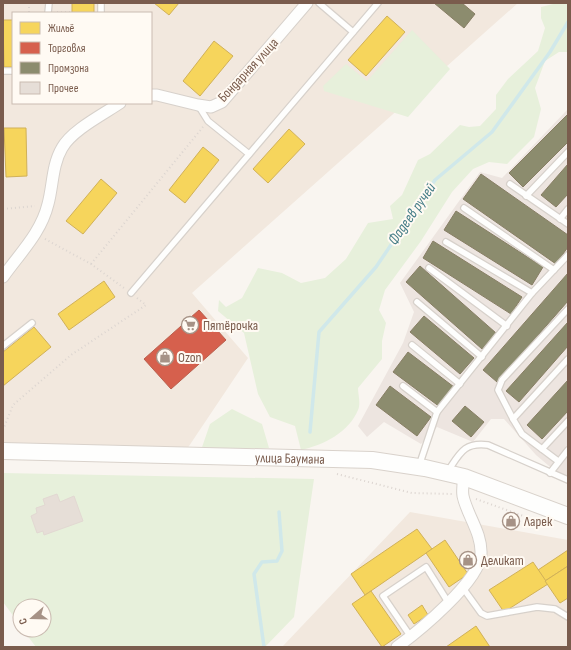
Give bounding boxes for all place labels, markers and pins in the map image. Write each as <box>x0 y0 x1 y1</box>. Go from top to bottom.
supermarket icon: Пятёрочка <box>180 315 200 335</box>
place label: Пятёрочка <box>203 317 258 334</box>
shop icon: Ozon <box>155 347 175 367</box>
place label: Ozon <box>178 349 202 366</box>
shop icon: Ларек <box>501 511 521 531</box>
place label: Ларек <box>523 513 553 530</box>
shop icon: Деликат <box>458 550 478 570</box>
place label: Деликат <box>481 552 524 569</box>

